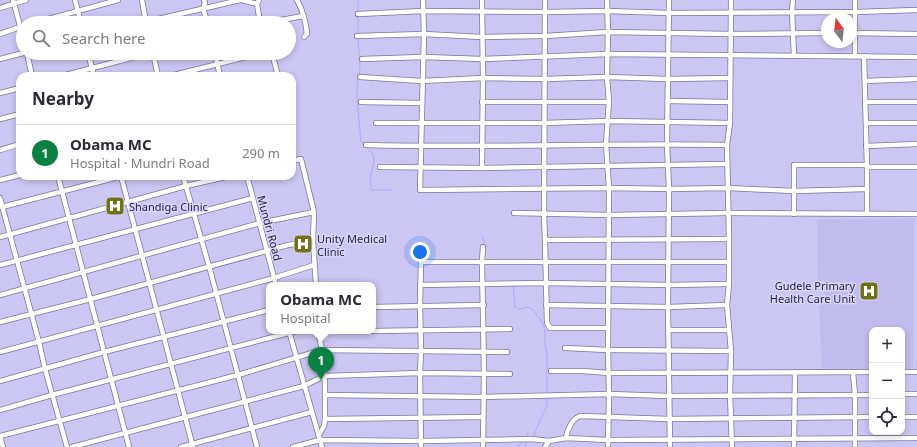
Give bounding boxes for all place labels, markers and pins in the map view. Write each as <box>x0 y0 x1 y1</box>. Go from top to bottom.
hospital icon: Shandiga Clinic <box>104 195 126 217</box>
place label: Shandiga Clinic <box>129 199 208 214</box>
place label: Unity Medical Clinic <box>317 231 387 259</box>
hospital icon: Unity Medical Clinic <box>292 233 314 255</box>
place label: Gudele Primary Health Care Unit <box>770 278 855 306</box>
hospital icon: Gudele Primary Health Care Unit <box>858 280 880 302</box>
pin: 1 <box>308 347 334 380</box>

